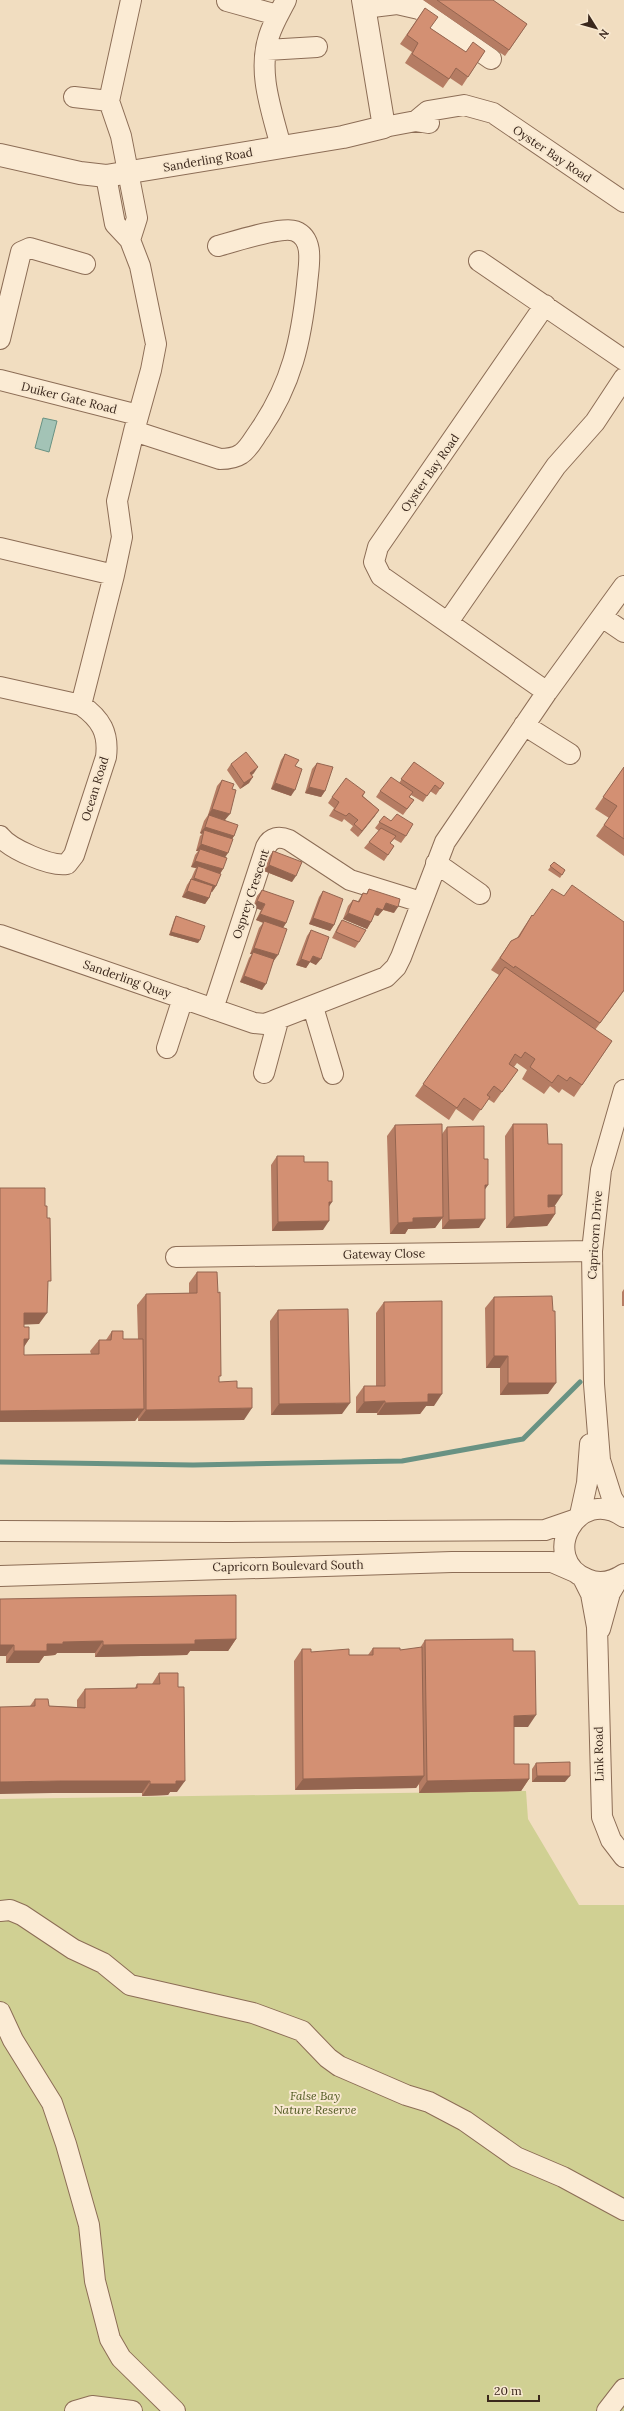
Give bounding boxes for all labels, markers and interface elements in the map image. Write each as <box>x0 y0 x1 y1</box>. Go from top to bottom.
north arrow <box>576 8 616 48</box>
text: N <box>596 26 612 42</box>
street label: Oyster Bay Road <box>510 122 595 185</box>
street label: Sanderling Road <box>162 144 254 175</box>
street label: Duiker Gate Road <box>20 378 119 417</box>
street label: Oyster Bay Road <box>397 431 462 515</box>
street label: Ocean Road <box>78 755 111 823</box>
street label: Osprey Crescent <box>229 847 272 941</box>
street label: Sanderling Quay <box>81 956 174 1001</box>
street label: Capricorn Drive <box>584 1189 605 1280</box>
street label: Gateway Close <box>343 1245 426 1262</box>
street label: Capricorn Boulevard South <box>212 1557 364 1574</box>
street label: Link Road <box>591 1726 606 1782</box>
park label: False Bay Nature Reserve <box>274 2088 357 2117</box>
scale bar <box>488 2377 539 2403</box>
text: 20 m <box>494 2383 522 2398</box>

